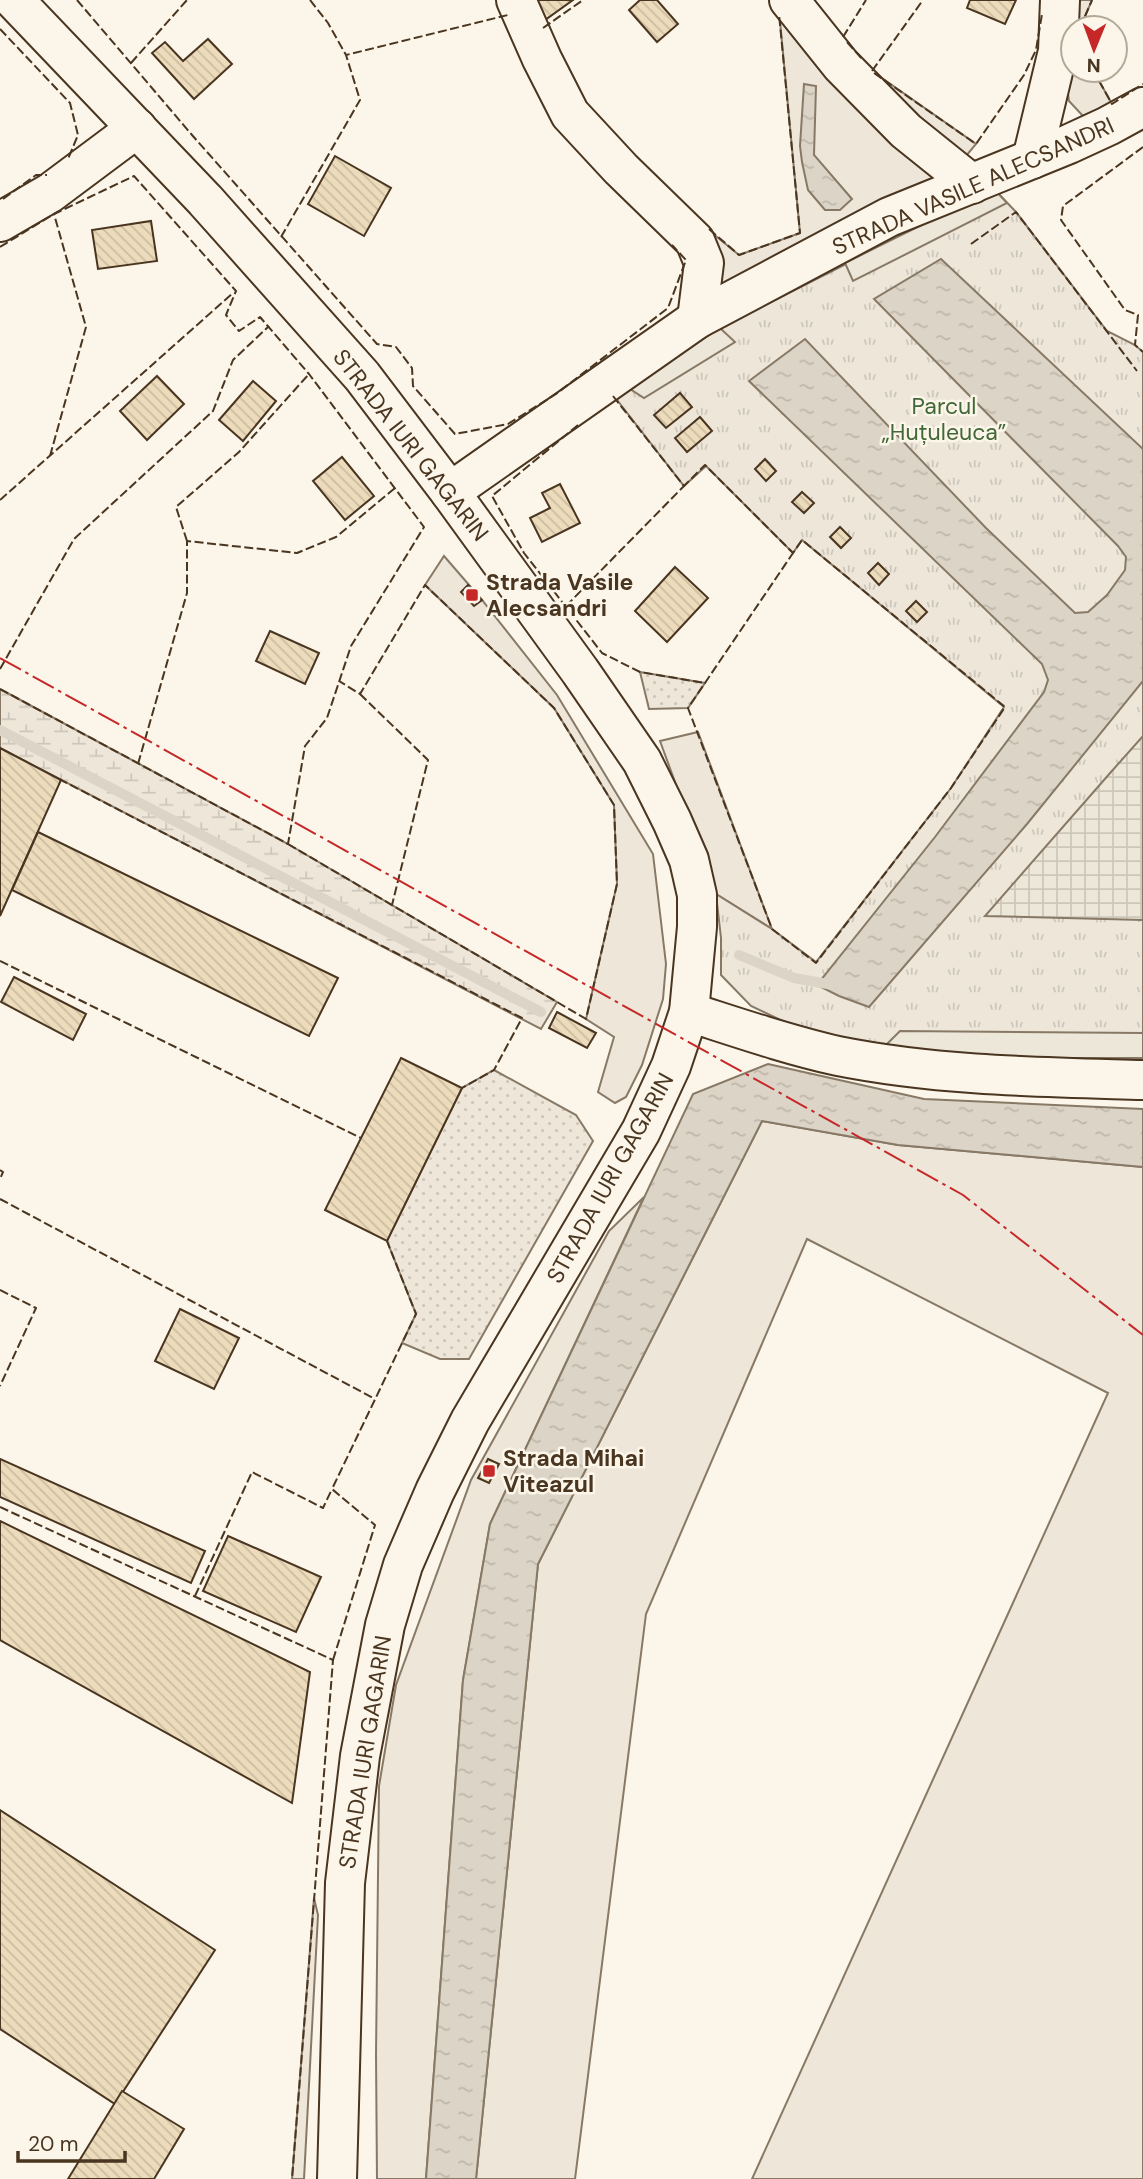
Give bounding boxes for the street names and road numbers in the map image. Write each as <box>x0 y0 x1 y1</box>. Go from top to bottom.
street label: STRADA VASILE ALECSANDRI <box>827 110 1119 262</box>
street label: STRADA IURI GAGARIN <box>327 343 495 547</box>
street label: STRADA IURI GAGARIN <box>540 1068 680 1288</box>
street label: STRADA IURI GAGARIN <box>332 1633 398 1871</box>

